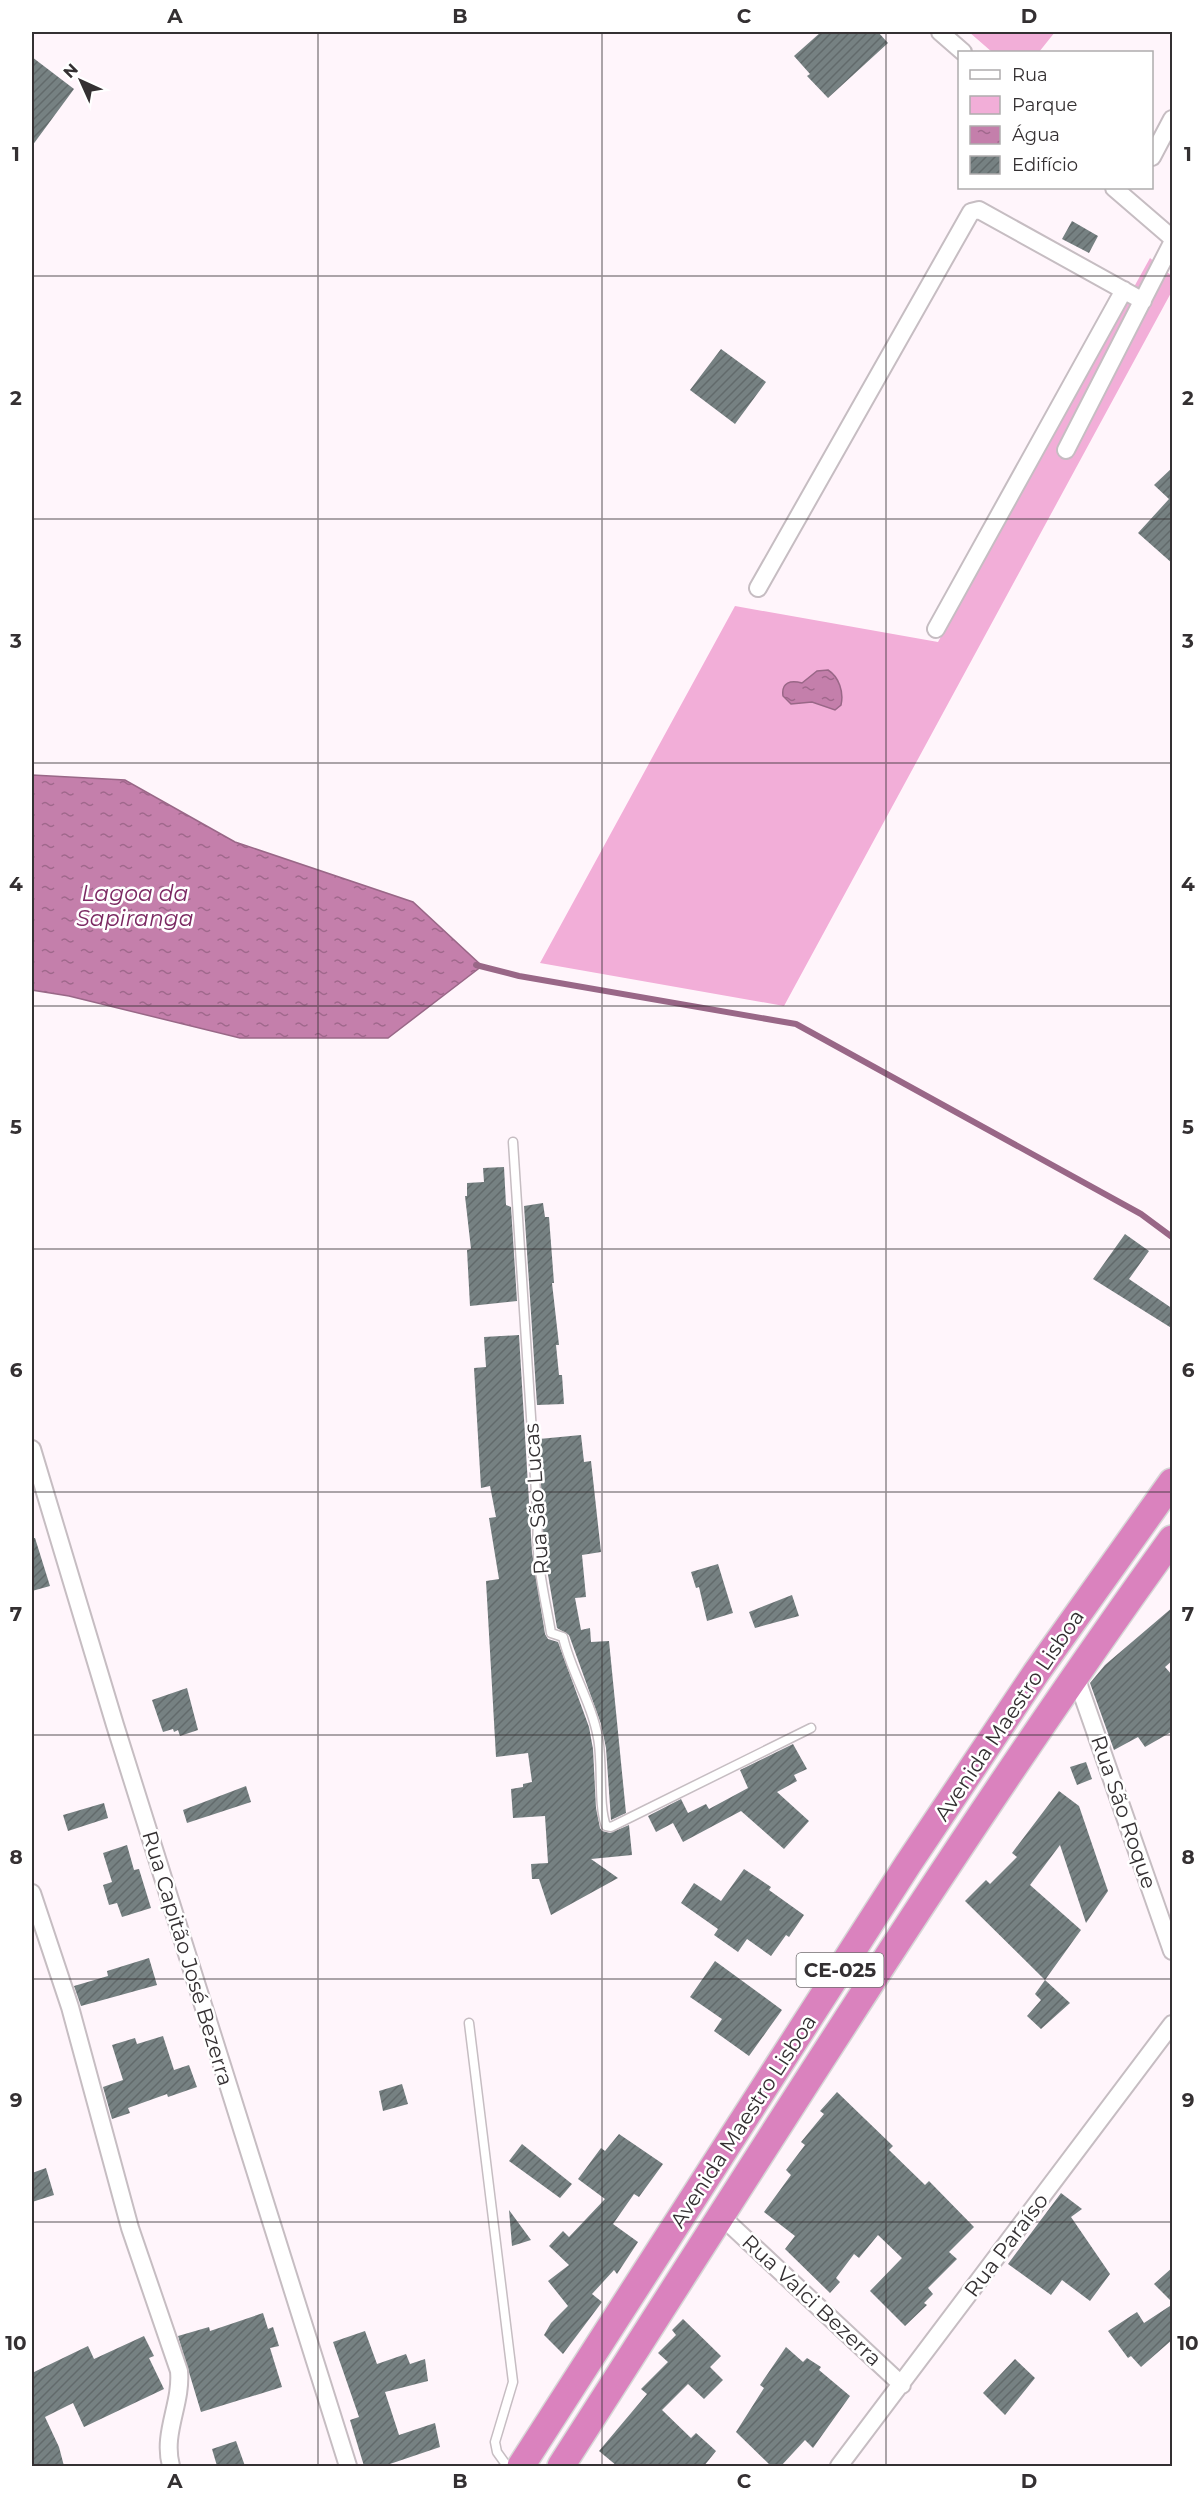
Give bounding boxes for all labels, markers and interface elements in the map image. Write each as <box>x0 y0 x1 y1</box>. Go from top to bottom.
text: A <box>166 4 183 28</box>
text: B <box>452 4 468 28</box>
text: C <box>737 4 752 28</box>
text: D <box>1021 4 1037 28</box>
north arrow <box>51 51 111 111</box>
legend <box>958 51 1153 189</box>
text: N <box>59 59 82 82</box>
text: Rua <box>1012 64 1048 86</box>
text: Parque <box>1012 94 1078 116</box>
text: Água <box>1012 124 1060 146</box>
text: 1 <box>12 142 20 166</box>
text: 1 <box>1184 142 1192 166</box>
text: Edifício <box>1012 154 1078 176</box>
text: 2 <box>10 386 22 410</box>
text: 2 <box>1182 386 1194 410</box>
text: 3 <box>9 629 22 653</box>
text: 3 <box>1181 629 1194 653</box>
text: 4 <box>9 872 23 896</box>
text: 4 <box>1181 872 1195 896</box>
water label: Lagoa da Sapiranga <box>76 880 194 932</box>
text: 5 <box>10 1115 22 1139</box>
text: 5 <box>1182 1115 1194 1139</box>
text: 6 <box>10 1358 23 1382</box>
text: 6 <box>1182 1358 1195 1382</box>
street label: Rua São Lucas <box>518 1422 554 1576</box>
text: 7 <box>10 1602 22 1626</box>
text: 7 <box>1182 1602 1194 1626</box>
street label: Avenida Maestro Lisboa <box>929 1605 1089 1825</box>
street label: Rua São Roque <box>1086 1732 1162 1892</box>
street label: Rua Capitão José Bezerra <box>137 1828 239 2088</box>
text: 8 <box>9 1845 23 1869</box>
text: 8 <box>1181 1845 1195 1869</box>
road number: CE-025 <box>796 1953 884 1987</box>
street label: Avenida Maestro Lisboa <box>665 2010 821 2232</box>
text: 9 <box>10 2088 22 2112</box>
text: 9 <box>1182 2088 1194 2112</box>
street label: Rua Paraíso <box>959 2188 1053 2302</box>
street label: Rua Valci Bezerra <box>737 2229 887 2371</box>
text: 10 <box>5 2331 27 2355</box>
text: 10 <box>1177 2331 1199 2355</box>
text: A <box>166 2469 183 2493</box>
text: B <box>452 2469 468 2493</box>
text: C <box>737 2469 752 2493</box>
text: D <box>1021 2469 1037 2493</box>

